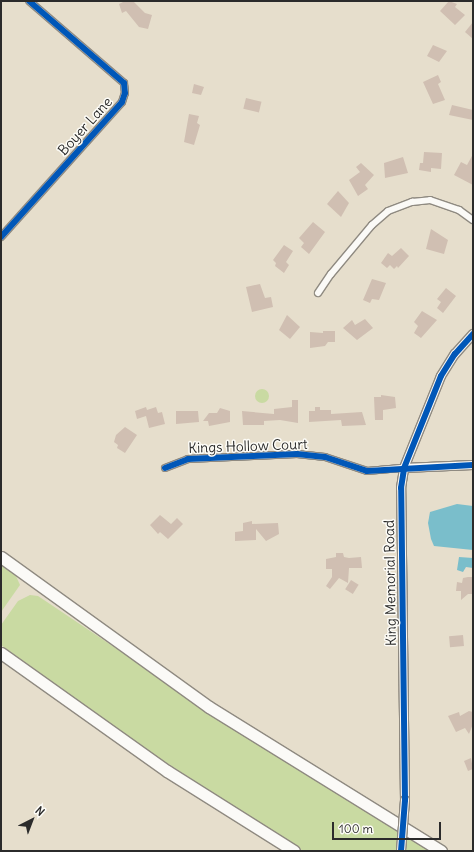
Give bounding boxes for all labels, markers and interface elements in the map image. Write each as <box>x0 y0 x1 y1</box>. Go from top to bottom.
street label: Boyer Lane <box>54 93 116 159</box>
street label: Kings Hollow Court <box>188 436 308 456</box>
street label: King Memorial Road <box>381 520 399 646</box>
north arrow <box>12 800 52 840</box>
text: N <box>33 803 48 819</box>
scale bar <box>334 814 443 840</box>
text: 100 m <box>339 821 373 836</box>

